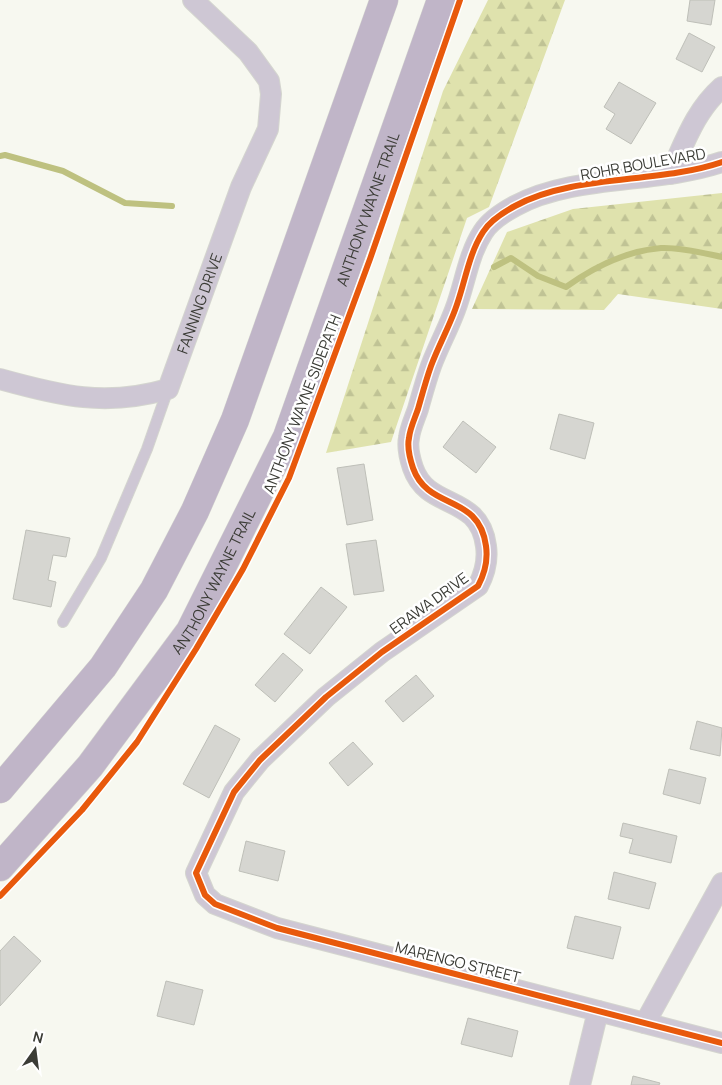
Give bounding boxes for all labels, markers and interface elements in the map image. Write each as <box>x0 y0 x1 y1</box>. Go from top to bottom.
street label: ANTHONY WAYNE TRAIL <box>331 129 404 289</box>
street label: ROHR BOULEVARD <box>579 143 707 185</box>
street label: FANNING DRIVE <box>171 250 227 357</box>
street label: ANTHONY WAYNE SIDEPATH <box>258 312 346 496</box>
street label: ANTHONY WAYNE TRAIL <box>166 505 260 658</box>
street label: ERAWA DRIVE <box>385 567 473 639</box>
street label: MARENGO STREET <box>393 936 523 988</box>
north arrow <box>10 1025 60 1075</box>
text: N <box>31 1026 45 1047</box>

